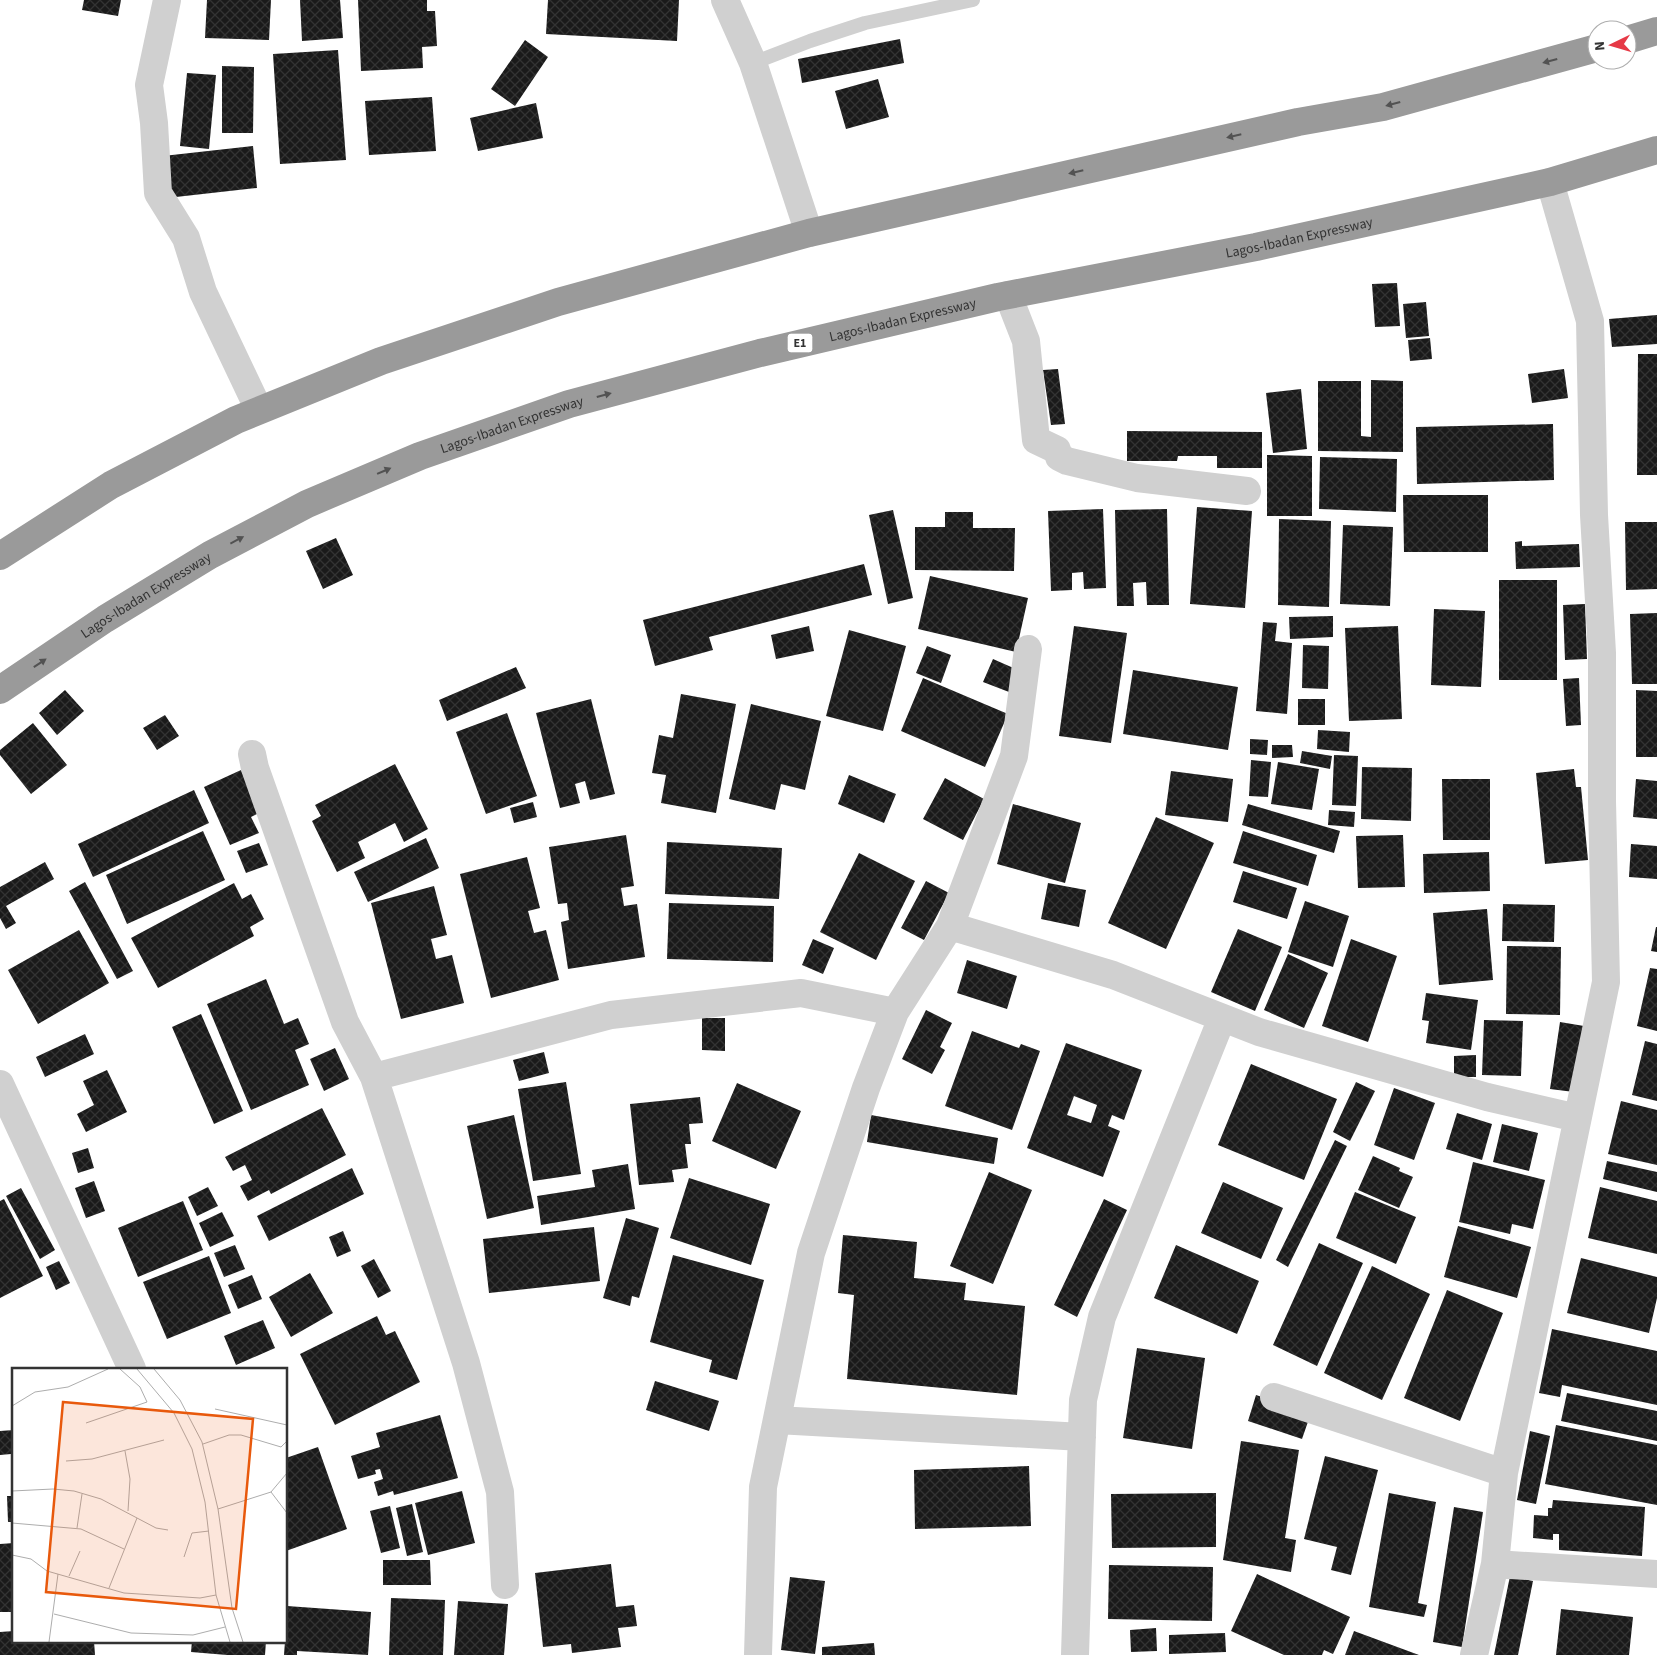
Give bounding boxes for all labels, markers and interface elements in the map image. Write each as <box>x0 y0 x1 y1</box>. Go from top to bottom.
north arrow <box>1587 20 1637 70</box>
text: N <box>1590 41 1610 52</box>
one-way arrow <box>1542 57 1558 65</box>
one-way arrow <box>1386 101 1401 109</box>
one-way arrow <box>1227 132 1242 140</box>
one-way arrow <box>1068 168 1083 176</box>
street label: Lagos-Ibadan Expressway <box>1224 212 1375 264</box>
street label: Lagos-Ibadan Expressway <box>827 293 979 347</box>
road number: E1 <box>788 333 812 352</box>
one-way arrow <box>596 390 611 398</box>
street label: Lagos-Ibadan Expressway <box>438 392 586 459</box>
one-way arrow <box>377 467 391 475</box>
one-way arrow <box>230 536 245 544</box>
street label: Lagos-Ibadan Expressway <box>77 547 216 644</box>
one-way arrow <box>33 658 47 667</box>
inset map <box>12 1368 288 1642</box>

